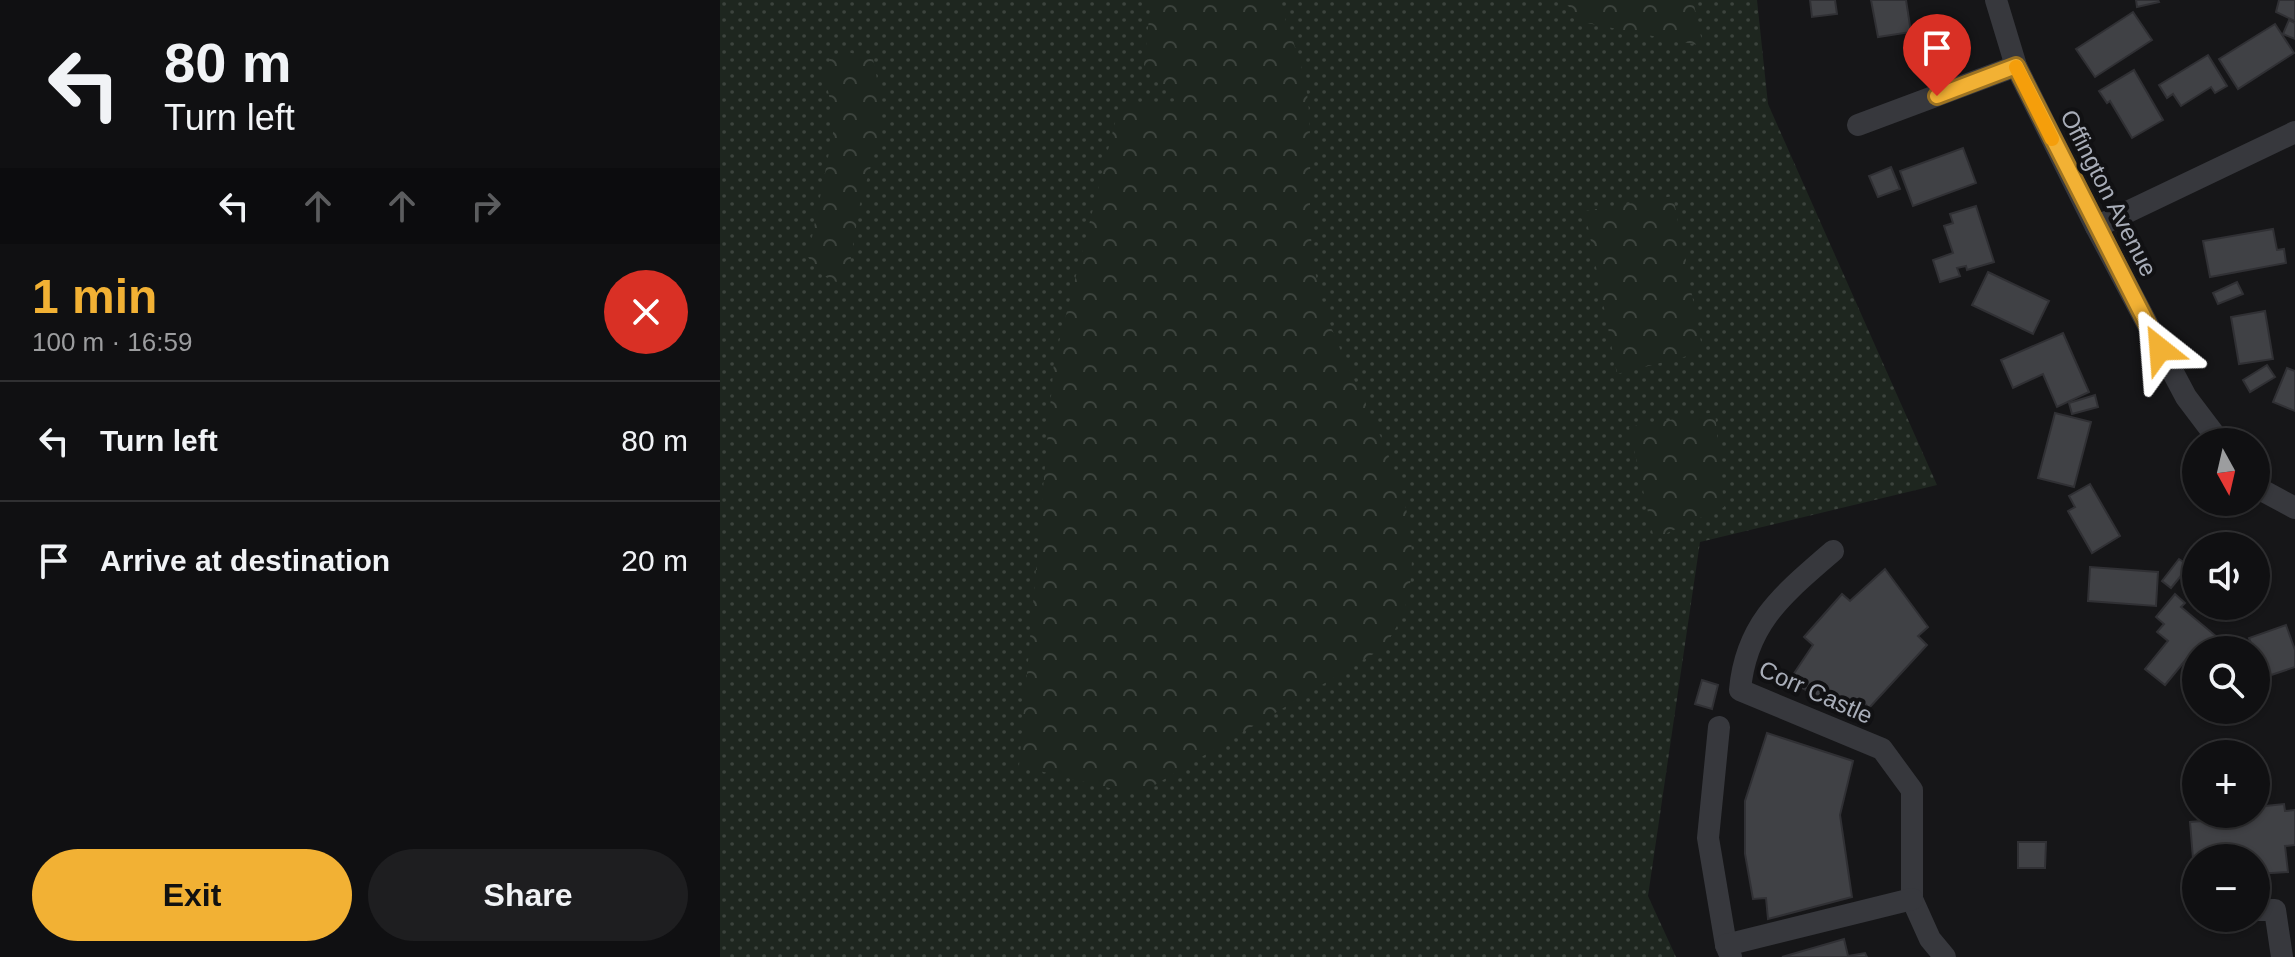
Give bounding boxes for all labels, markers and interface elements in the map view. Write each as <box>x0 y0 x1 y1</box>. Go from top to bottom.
pin <box>1903 14.0 1971 96</box>
icon: arrive <box>1915 26 1959 70</box>
text: 80 m <box>164 31 292 94</box>
icon: left <box>32 32 136 136</box>
text: Turn left <box>164 97 295 138</box>
street label: Offington Avenue <box>2055 105 2163 281</box>
icon: left <box>212 184 256 228</box>
icon: ahead <box>296 184 340 228</box>
icon: ahead <box>380 184 424 228</box>
icon: right <box>464 184 508 228</box>
text: 1 min <box>32 270 157 323</box>
button: close <box>604 270 688 354</box>
position arrow <box>2118 307 2202 391</box>
text: 100 m · 16:59 <box>32 327 192 357</box>
icon: left <box>32 419 76 463</box>
text: Turn left <box>100 424 218 457</box>
text: 80 m <box>621 424 688 457</box>
north arrow <box>2182 428 2270 516</box>
map controls <box>2182 428 2270 932</box>
button: sound <box>2182 532 2270 620</box>
icon: arrive <box>32 539 76 583</box>
text: Arrive at destination <box>100 544 390 577</box>
text: 20 m <box>621 544 688 577</box>
button: search <box>2182 636 2270 724</box>
street label: Corr Castle <box>1755 655 1877 729</box>
button: + <box>2182 740 2270 828</box>
button: − <box>2182 844 2270 932</box>
button: Exit <box>32 849 352 941</box>
button: Share <box>368 849 688 941</box>

